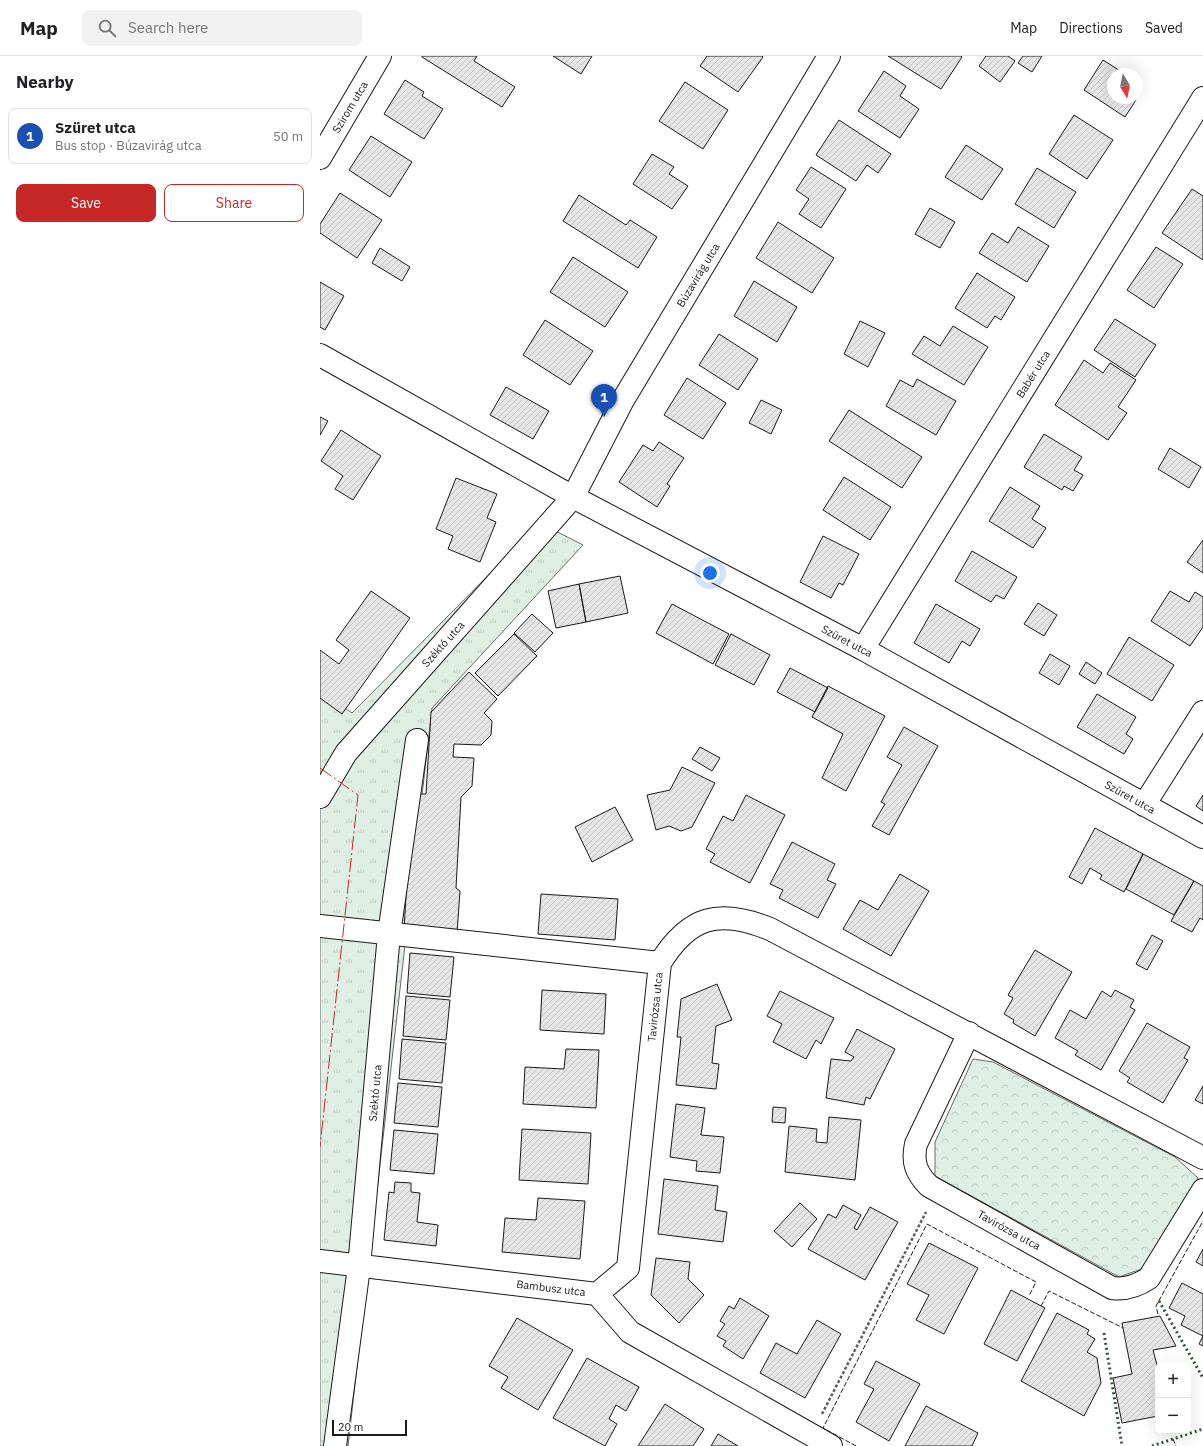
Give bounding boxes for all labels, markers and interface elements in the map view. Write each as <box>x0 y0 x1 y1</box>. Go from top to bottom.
search box <box>82 10 362 46</box>
text: Map <box>20 16 58 40</box>
icon: search <box>96 17 118 39</box>
text: Search here <box>128 18 208 37</box>
text: Map <box>1010 19 1037 37</box>
text: Directions <box>1059 19 1123 37</box>
text: Saved <box>1145 19 1183 37</box>
north arrow <box>1107 68 1143 104</box>
text: Nearby <box>16 71 74 93</box>
street label: Szirom utca <box>329 78 371 135</box>
text: Szüret utca <box>55 118 136 137</box>
text: 1 <box>26 128 34 145</box>
text: 50 m <box>273 128 303 145</box>
text: Bus stop · Búzavirág utca <box>55 137 202 154</box>
button: Save <box>16 184 156 222</box>
button: Share <box>164 184 304 222</box>
street label: Búzavirág utca <box>673 240 723 310</box>
street label: Babér utca <box>1013 347 1053 400</box>
pin: 1 <box>591 384 617 417</box>
your location <box>700 563 720 583</box>
street label: Széktó utca <box>419 618 467 670</box>
street label: Szüret utca <box>819 622 875 660</box>
street label: Szüret utca <box>1102 777 1158 817</box>
street label: Tavirózsa utca <box>644 971 666 1043</box>
street label: Széktó utca <box>366 1064 384 1122</box>
street label: Tavirózsa utca <box>975 1207 1043 1253</box>
street label: Bambusz utca <box>516 1277 587 1299</box>
map controls <box>1155 1362 1191 1434</box>
button: + <box>1155 1362 1191 1398</box>
button: − <box>1155 1398 1191 1434</box>
scale bar <box>332 1418 407 1437</box>
text: 20 m <box>338 1420 363 1434</box>

